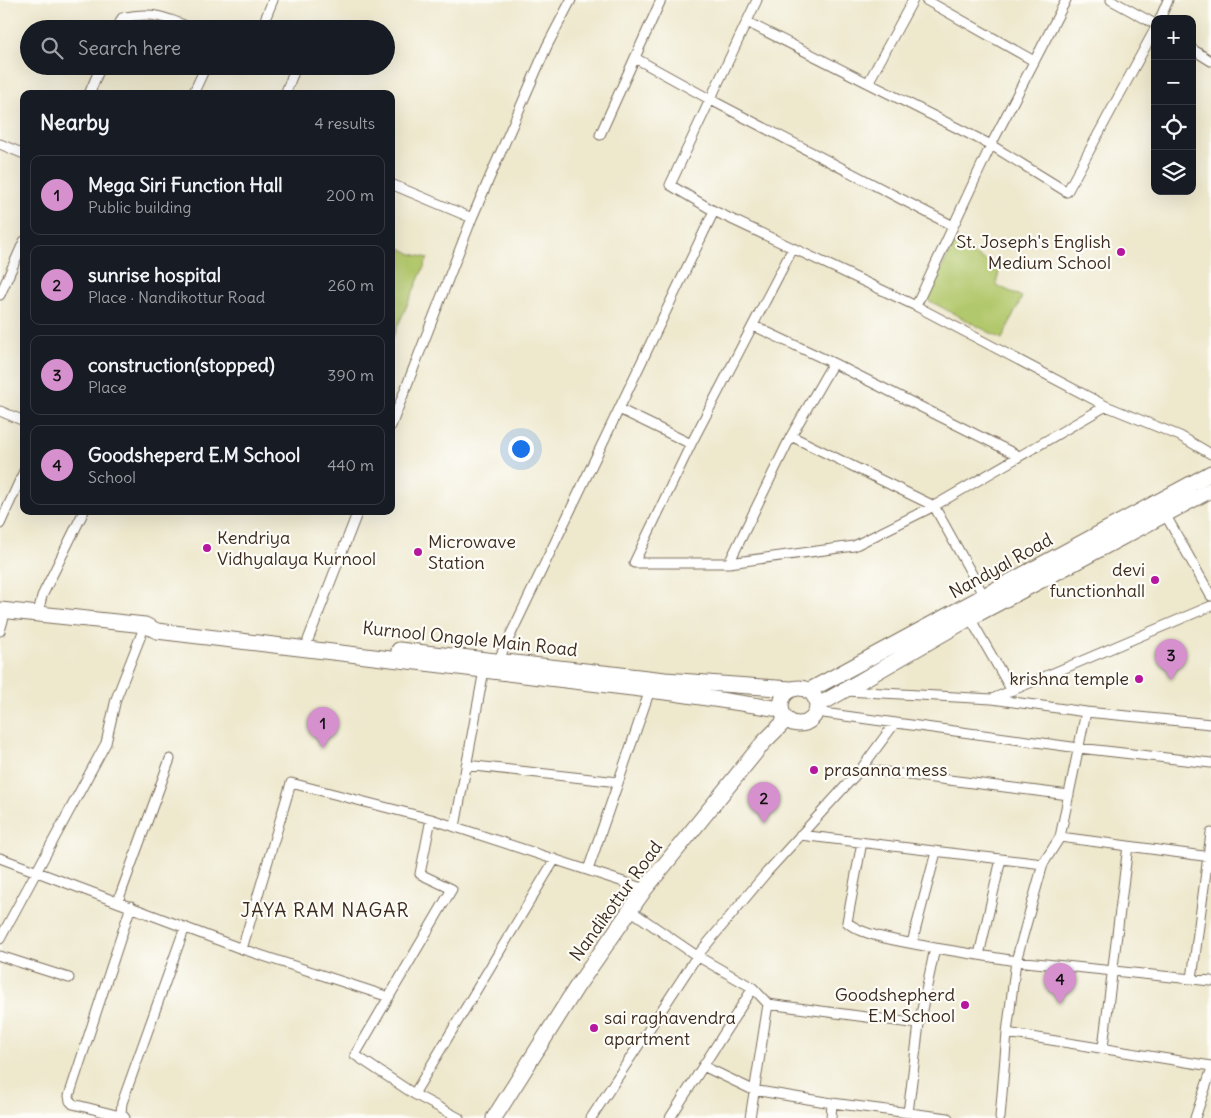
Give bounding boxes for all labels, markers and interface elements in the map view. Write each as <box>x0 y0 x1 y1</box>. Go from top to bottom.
map controls <box>1151 15 1196 195</box>
button: + <box>1151 15 1196 60</box>
search box <box>20 20 395 75</box>
icon: search <box>38 34 66 62</box>
text: Search here <box>78 36 181 60</box>
button: − <box>1151 60 1196 105</box>
button: locate <box>1151 105 1196 150</box>
text: Nearby <box>40 109 110 136</box>
text: 4 results <box>314 113 375 133</box>
button: layers <box>1151 150 1196 195</box>
text: Mega Siri Function Hall <box>88 173 283 197</box>
text: 1 <box>54 185 60 205</box>
text: 200 m <box>326 185 374 205</box>
text: Public building <box>88 197 191 217</box>
place label: St. Joseph's English Medium School <box>956 230 1111 274</box>
marker: St. Joseph's English Medium School <box>1115 246 1127 258</box>
text: sunrise hospital <box>88 263 221 287</box>
text: 2 <box>53 275 61 295</box>
text: 260 m <box>328 275 374 295</box>
text: Place · Nandikottur Road <box>88 287 265 307</box>
text: construction(stopped) <box>88 353 275 377</box>
text: 3 <box>52 365 62 385</box>
text: 390 m <box>327 365 374 385</box>
text: Place <box>88 377 127 397</box>
your location <box>508 436 534 462</box>
text: Goodsheperd E.M School <box>88 443 300 467</box>
text: 4 <box>52 455 62 475</box>
text: 440 m <box>327 455 374 475</box>
text: School <box>88 467 136 487</box>
place label: Kendriya Vidhyalaya Kurnool <box>217 526 376 570</box>
street label: Nandyal Road <box>945 528 1057 603</box>
place label: Microwave Station <box>428 530 516 574</box>
marker: Kendriya Vidhyalaya Kurnool <box>201 542 213 554</box>
marker: Microwave Station <box>412 546 424 558</box>
place label: devi functionhall <box>1050 558 1145 602</box>
marker: devi functionhall <box>1149 574 1161 586</box>
street label: Kurnool Ongole Main Road <box>361 616 579 661</box>
pin: 3 <box>1155 639 1187 680</box>
place label: krishna temple <box>1010 667 1129 690</box>
marker: krishna temple <box>1133 673 1145 685</box>
pin: 1 <box>307 707 339 748</box>
place label: prasanna mess <box>824 758 947 781</box>
marker: prasanna mess <box>808 764 820 776</box>
pin: 2 <box>748 782 780 823</box>
street label: Nandikottur Road <box>564 836 667 965</box>
district label: JAYA RAM NAGAR <box>240 898 410 922</box>
pin: 4 <box>1044 963 1076 1004</box>
place label: Goodshepherd E.M School <box>835 983 955 1027</box>
marker: Goodshepherd E.M School <box>959 999 971 1011</box>
place label: sai raghavendra apartment <box>604 1006 736 1050</box>
marker: sai raghavendra apartment <box>588 1022 600 1034</box>

